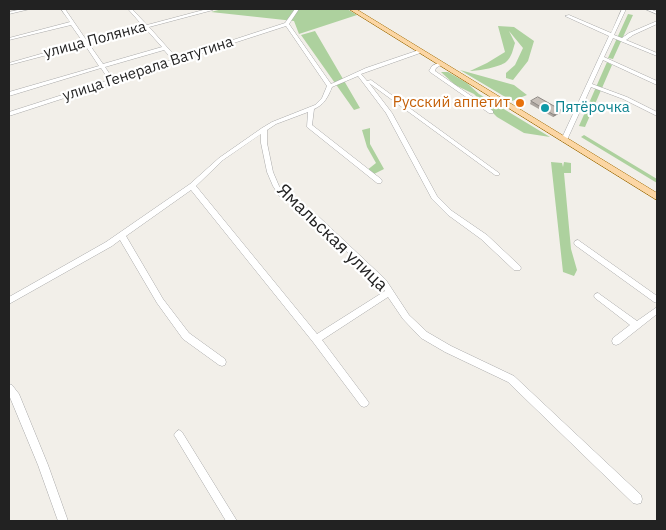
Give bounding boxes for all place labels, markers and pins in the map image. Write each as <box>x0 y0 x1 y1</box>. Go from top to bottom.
place label: Русский аппетит <box>393 94 510 112</box>
marker: Русский аппетит <box>514 97 526 109</box>
place label: Пятёрочка <box>555 99 630 117</box>
marker: Пятёрочка <box>539 102 551 114</box>

